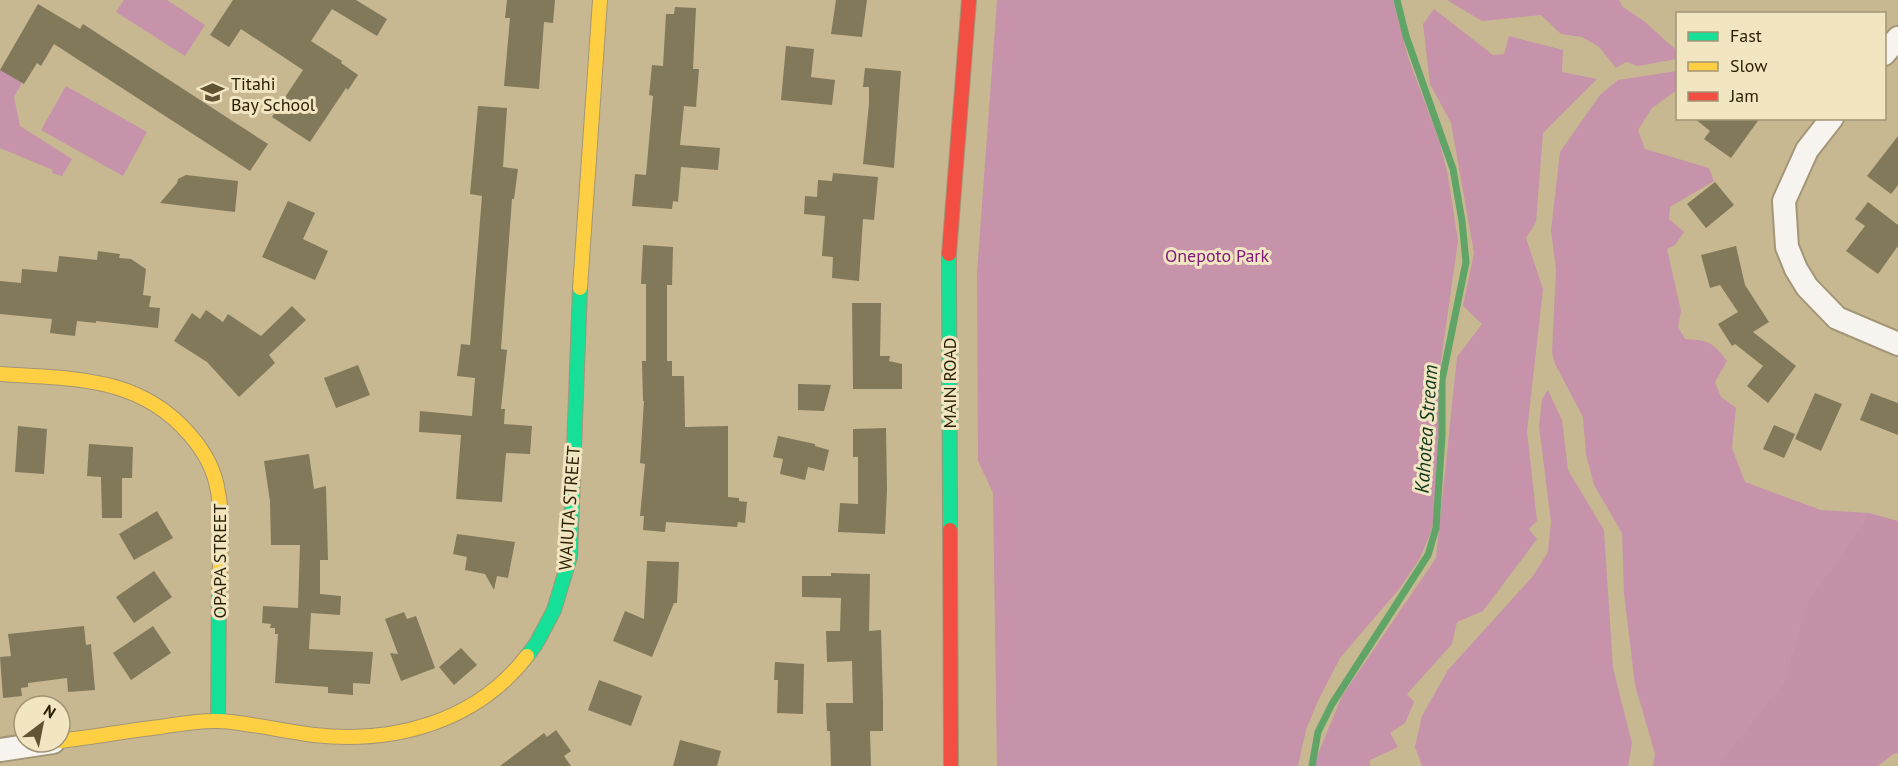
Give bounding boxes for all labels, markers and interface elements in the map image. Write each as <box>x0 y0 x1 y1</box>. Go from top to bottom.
legend <box>1676 12 1886 120</box>
text: Fast <box>1730 24 1762 47</box>
text: Slow <box>1730 54 1768 77</box>
place label: Titahi Bay School <box>231 72 316 116</box>
school or university icon: Titahi Bay School <box>200 80 226 106</box>
text: Jam <box>1729 84 1759 107</box>
park label: Onepoto Park <box>1165 244 1269 267</box>
street label: MAIN ROAD <box>938 337 961 429</box>
water label: Kahotea Stream <box>1409 364 1443 494</box>
street label: WAIUTA STREET <box>553 445 585 571</box>
street label: OPAPA STREET <box>208 504 231 618</box>
north arrow <box>12 694 72 754</box>
text: N <box>40 700 60 723</box>

